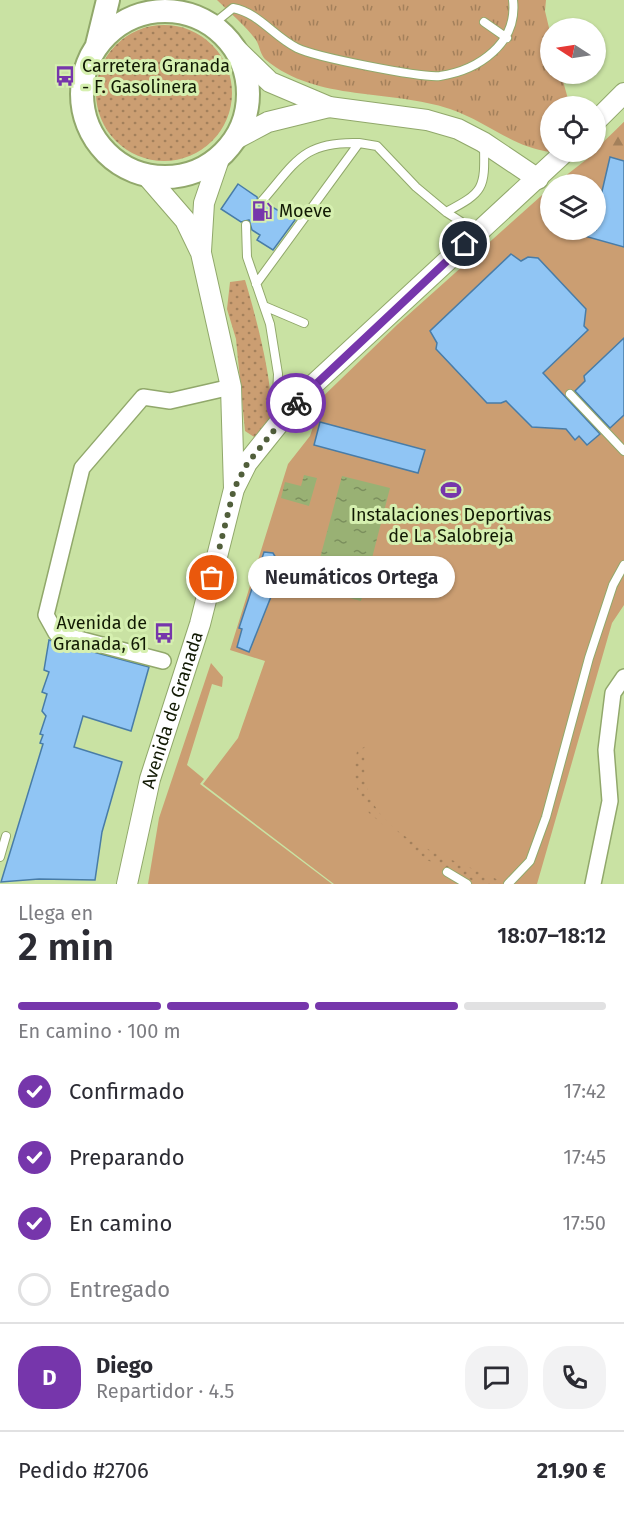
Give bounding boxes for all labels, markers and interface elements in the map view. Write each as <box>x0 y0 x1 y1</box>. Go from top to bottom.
north arrow <box>540 18 606 84</box>
map controls <box>540 18 606 240</box>
place label: Carretera Granada - F. Gasolinera <box>82 55 230 98</box>
bus stop icon: Carretera Granada - F. Gasolinera <box>53 64 77 88</box>
button: locate <box>540 96 606 162</box>
button: layers <box>540 174 606 240</box>
fuel station icon: Moeve <box>250 199 274 223</box>
place label: Moeve <box>279 200 332 222</box>
pin <box>439 218 490 269</box>
icon: home <box>448 227 481 260</box>
courier <box>266 373 326 433</box>
icon: bike <box>280 387 313 420</box>
sports icon: Instalaciones Deportivas de La Salobreja <box>439 478 463 502</box>
place label: Instalaciones Deportivas de La Salobreja <box>351 504 551 547</box>
pin <box>186 552 237 603</box>
callout: Neumáticos Ortega <box>248 557 455 599</box>
icon: bag <box>195 561 228 594</box>
text: Neumáticos Ortega <box>265 565 438 589</box>
place label: Avenida de Granada, 61 <box>53 612 147 655</box>
bus stop icon: Avenida de Granada, 61 <box>152 621 176 645</box>
street label: Avenida de Granada <box>137 629 208 790</box>
text: Llega en <box>18 901 93 925</box>
text: 18:07–18:12 <box>497 922 606 949</box>
text: 2 min <box>18 924 114 970</box>
text: En camino · 100 m <box>18 1019 181 1043</box>
icon: check <box>18 1075 51 1108</box>
text: Confirmado <box>69 1078 185 1105</box>
text: 17:42 <box>564 1079 606 1103</box>
icon: check <box>18 1141 51 1174</box>
text: Preparando <box>69 1144 185 1171</box>
text: 17:45 <box>563 1145 606 1169</box>
icon: check <box>18 1207 51 1240</box>
text: En camino <box>69 1210 172 1237</box>
text: 17:50 <box>562 1211 606 1235</box>
text: Entregado <box>69 1276 170 1303</box>
button: chat <box>465 1346 528 1409</box>
button: phone <box>543 1346 606 1409</box>
text: Diego <box>96 1352 153 1379</box>
text: D <box>42 1364 57 1391</box>
text: Repartidor · 4.5 <box>96 1379 234 1403</box>
text: Pedido #2706 <box>18 1457 149 1484</box>
text: 21.90 € <box>537 1457 606 1484</box>

